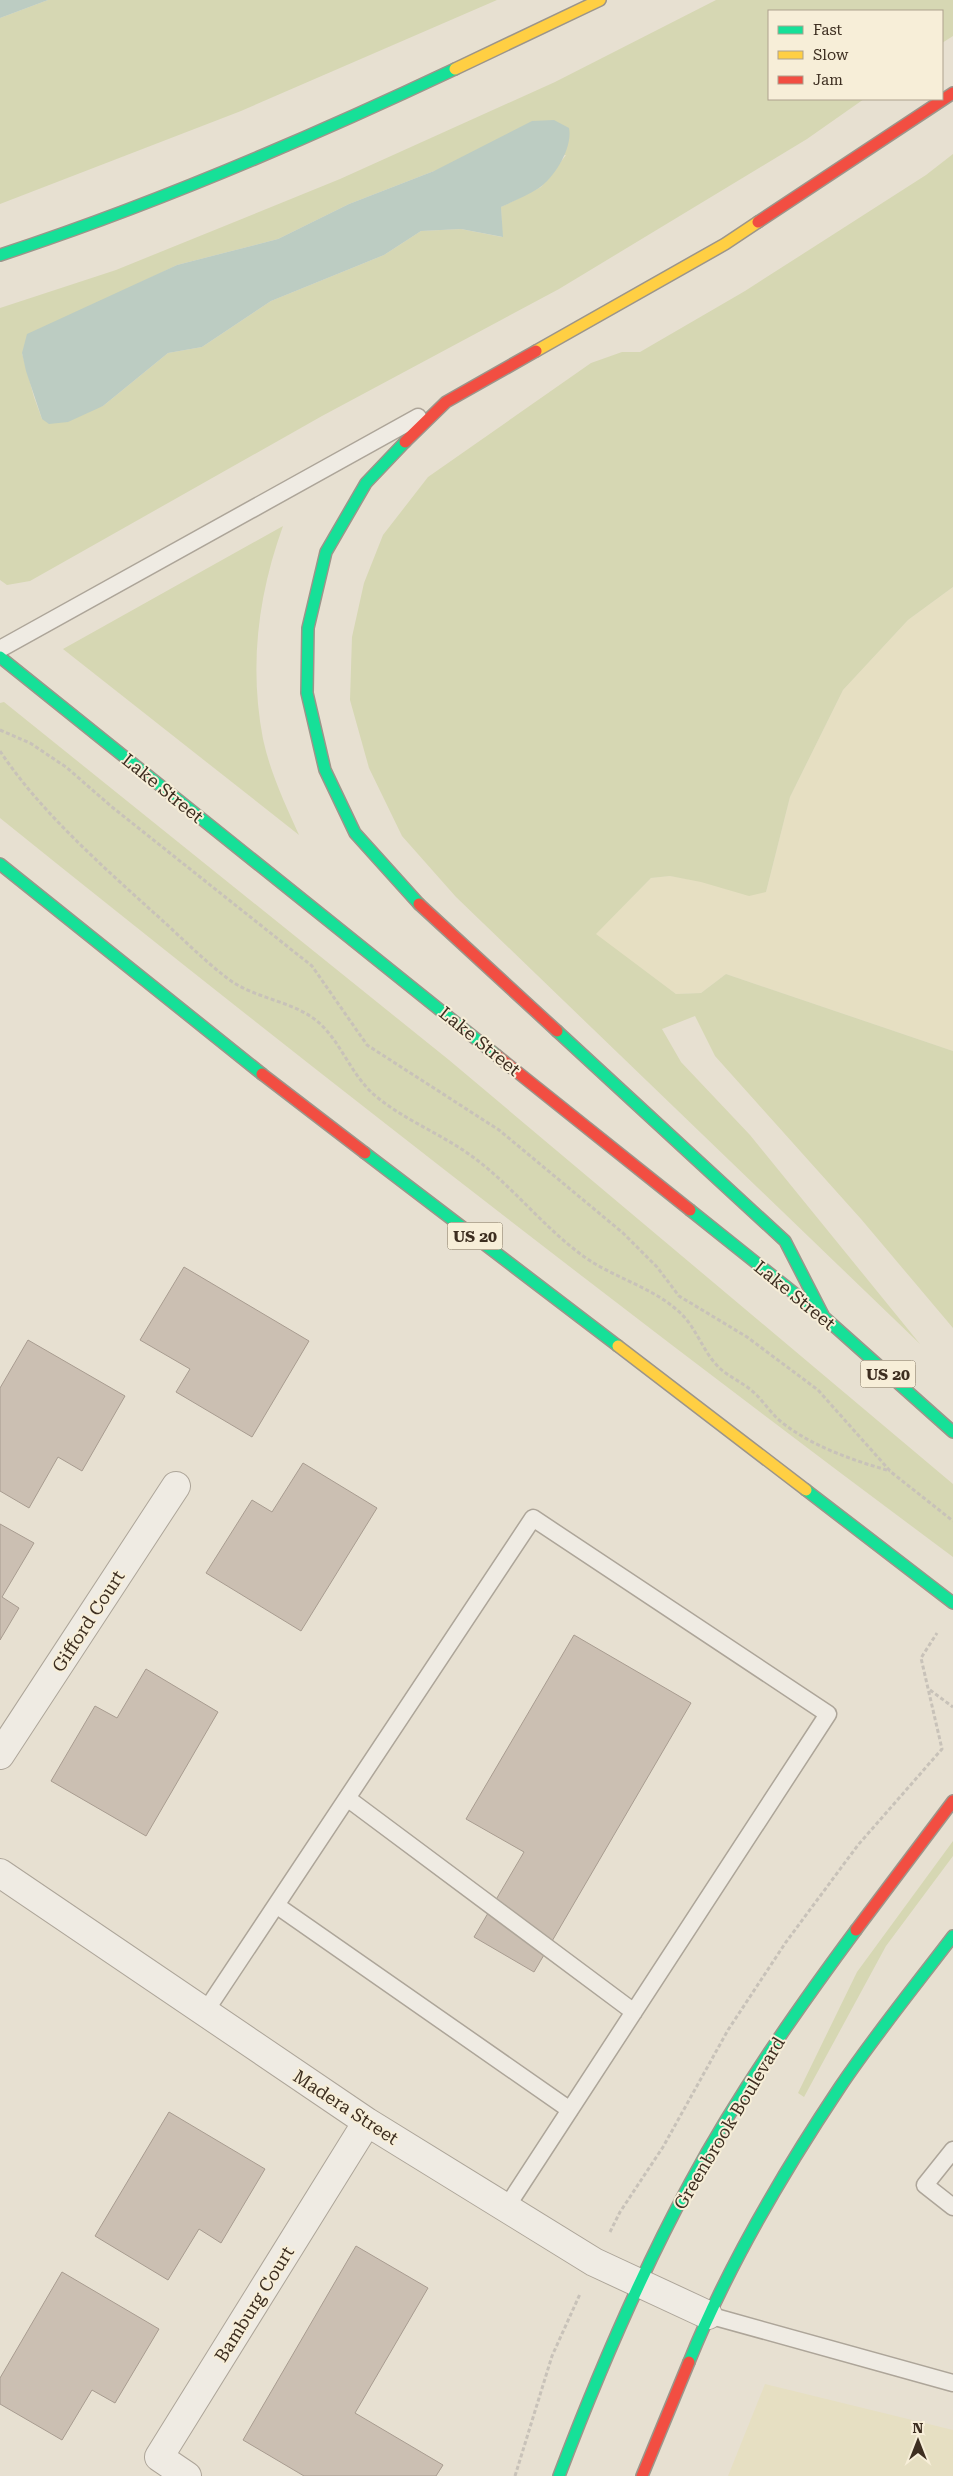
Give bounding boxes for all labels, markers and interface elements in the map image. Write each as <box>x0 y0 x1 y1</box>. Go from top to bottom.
legend <box>768 10 943 100</box>
text: Fast <box>813 21 843 39</box>
text: Slow <box>813 46 849 64</box>
text: Jam <box>813 71 843 89</box>
street label: Lake Street <box>118 749 208 827</box>
street label: Lake Street <box>435 1002 525 1080</box>
road number: US 20 <box>448 1222 502 1250</box>
street label: Lake Street <box>750 1256 840 1334</box>
road number: US 20 <box>860 1360 916 1388</box>
street label: Gifford Court <box>47 1566 129 1676</box>
street label: Greenbrook Boulevard <box>669 2032 789 2213</box>
street label: Madera Street <box>289 2065 403 2149</box>
street label: Bamburg Court <box>210 2242 298 2366</box>
north arrow <box>893 2416 943 2466</box>
text: N <box>913 2420 924 2436</box>

